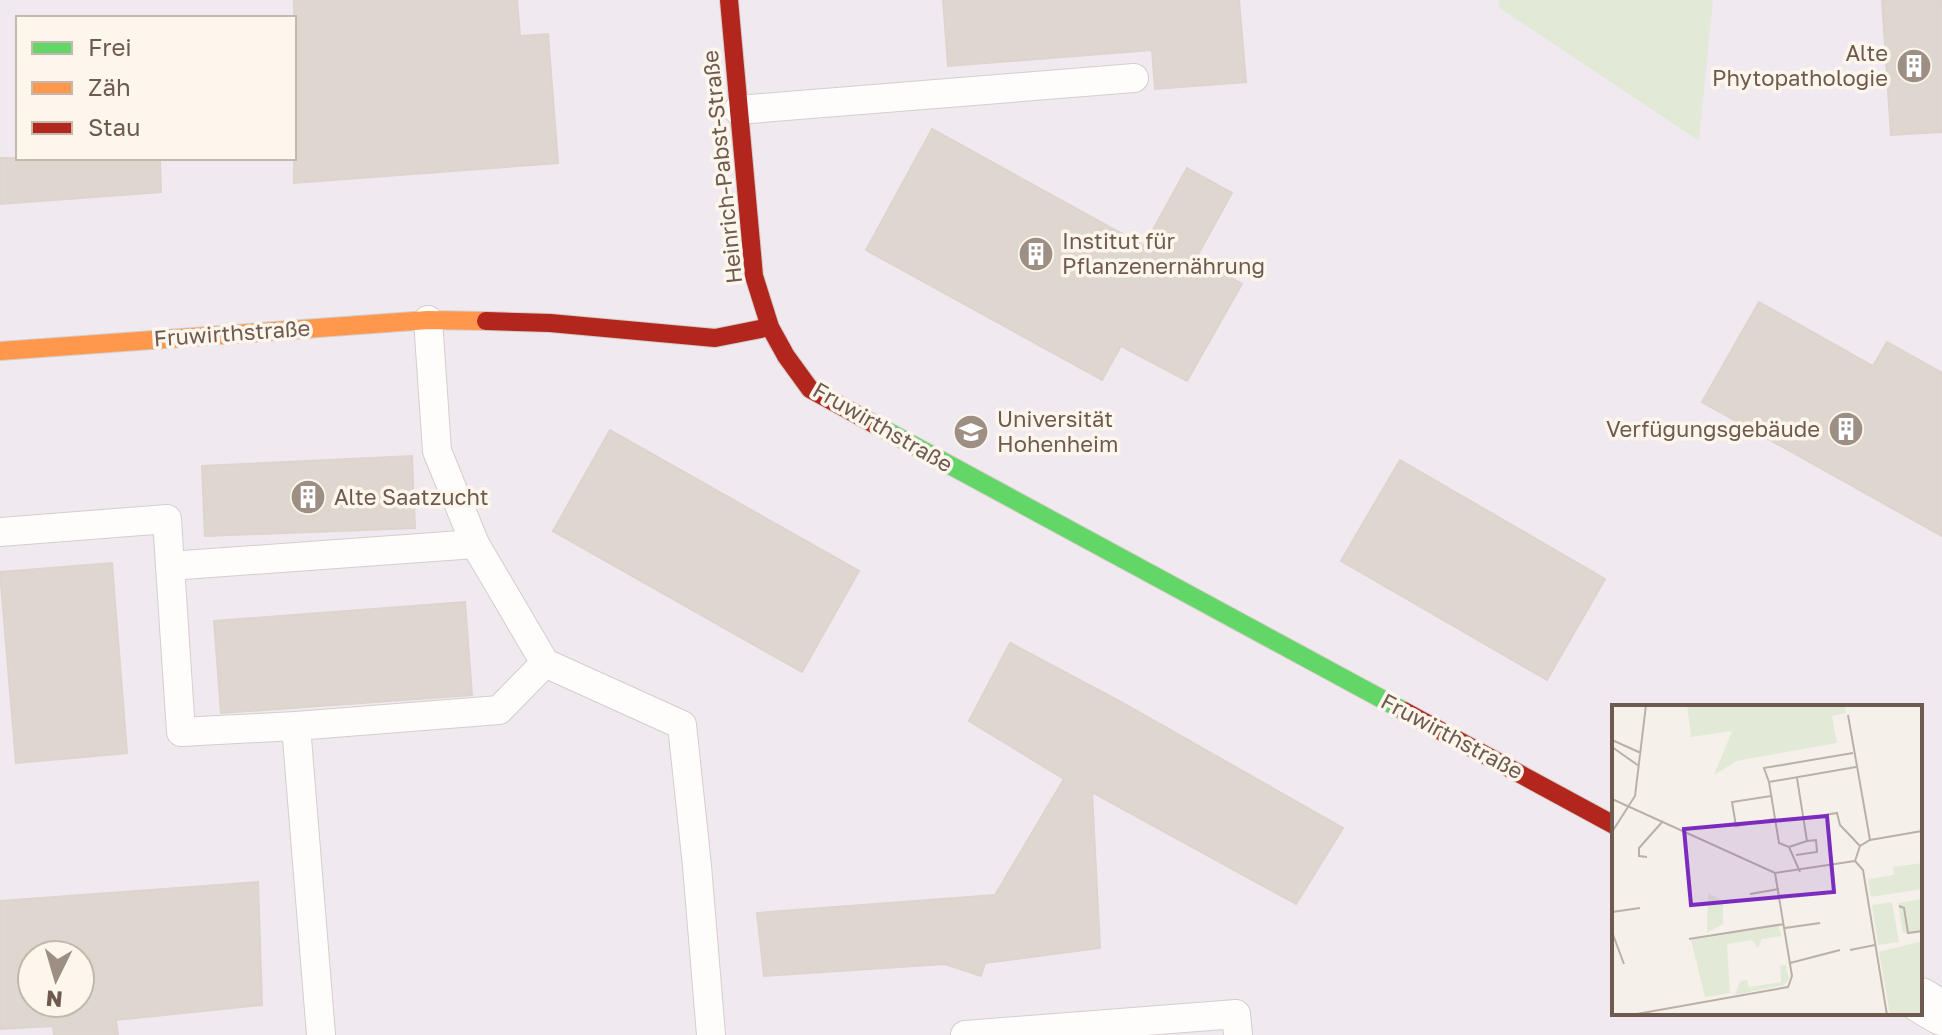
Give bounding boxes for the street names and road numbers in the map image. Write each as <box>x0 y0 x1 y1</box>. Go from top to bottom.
street label: Heinrich-Pabst-Straße <box>696 49 747 285</box>
street label: Fruwirthstraße <box>153 314 311 351</box>
street label: Fruwirthstraße <box>809 376 958 477</box>
street label: Fruwirthstraße <box>1377 687 1528 784</box>

